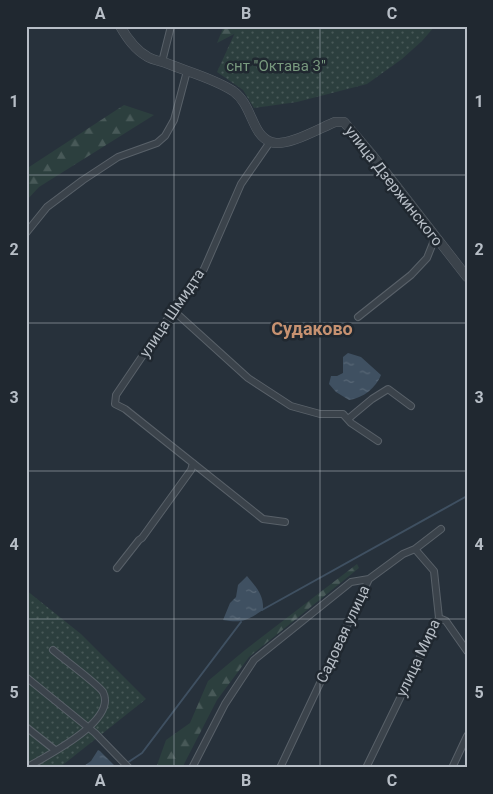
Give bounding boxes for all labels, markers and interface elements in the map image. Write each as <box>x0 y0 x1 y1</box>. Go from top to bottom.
text: A <box>95 4 106 23</box>
text: B <box>241 4 251 23</box>
text: C <box>387 4 397 23</box>
park label: снт "Октава 3" <box>226 57 326 75</box>
text: 1 <box>9 92 19 111</box>
text: 1 <box>474 92 484 111</box>
street label: улица Дзержинского <box>341 122 447 250</box>
text: 2 <box>9 240 19 259</box>
text: 2 <box>474 240 484 259</box>
street label: улица Шмидта <box>136 265 208 361</box>
district label: Судаково <box>271 318 353 339</box>
text: 3 <box>9 388 19 407</box>
text: 3 <box>474 388 484 407</box>
text: 4 <box>9 535 19 554</box>
text: 4 <box>474 535 484 554</box>
street label: Садовая улица <box>313 582 373 686</box>
street label: улица Мира <box>392 616 444 700</box>
text: 5 <box>9 683 19 702</box>
text: 5 <box>474 683 484 702</box>
text: A <box>95 771 106 790</box>
text: B <box>241 771 251 790</box>
text: C <box>387 771 397 790</box>

